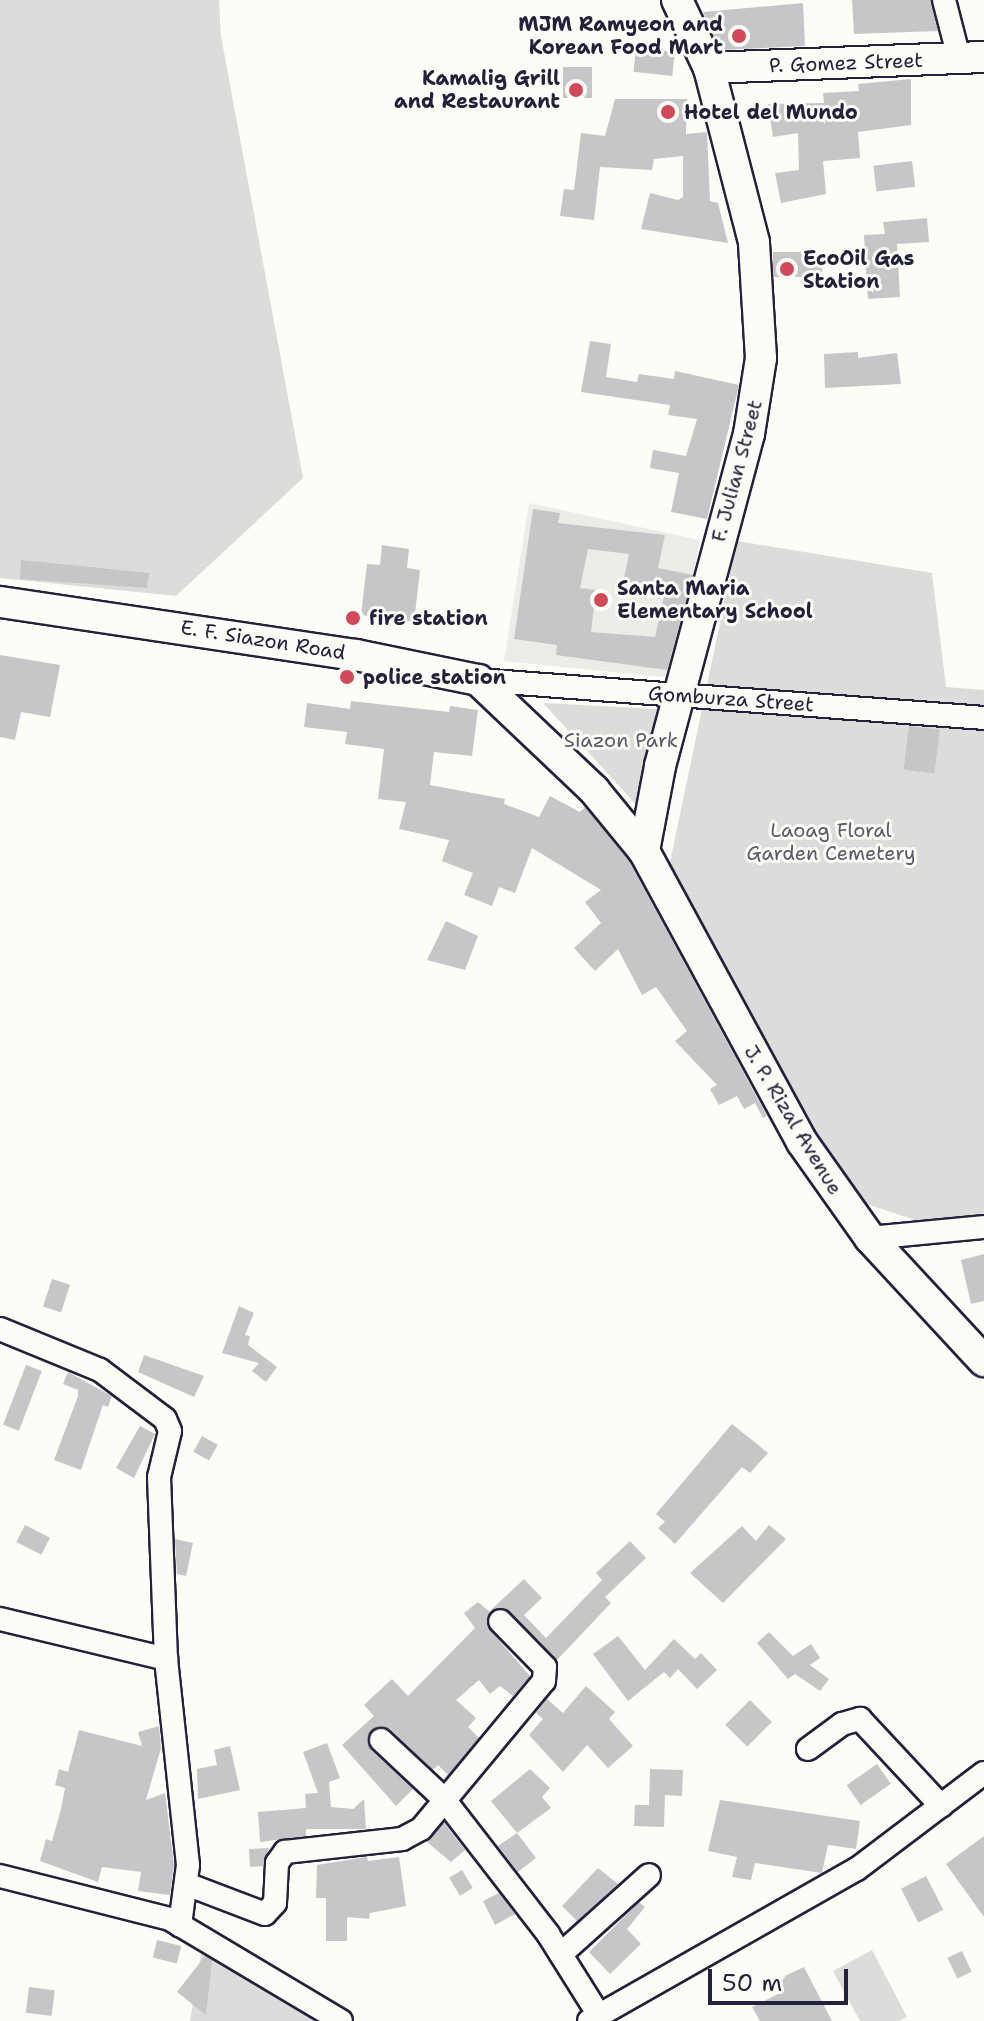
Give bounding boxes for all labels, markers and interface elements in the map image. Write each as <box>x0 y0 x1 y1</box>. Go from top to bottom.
place label: MJM Ramyeon and Korean Food Mart <box>518 12 723 59</box>
marker: MJM Ramyeon and Korean Food Mart <box>730 27 748 45</box>
street label: P. Gomez Street <box>769 48 923 78</box>
place label: Kamalig Grill and Restaurant <box>394 66 560 113</box>
marker: Kamalig Grill and Restaurant <box>567 81 585 99</box>
place label: Hotel del Mundo <box>684 100 858 124</box>
marker: Hotel del Mundo <box>659 103 677 121</box>
place label: EcoOil Gas Station <box>803 246 914 293</box>
marker: EcoOil Gas Station <box>778 260 796 278</box>
street label: F. Julian Street <box>707 397 767 545</box>
place label: Santa Maria Elementary School <box>617 576 813 623</box>
marker: Santa Maria Elementary School <box>592 591 610 609</box>
place label: fire station <box>369 606 488 630</box>
marker: fire station <box>344 609 362 627</box>
street label: E. F. Siazon Road <box>179 615 347 665</box>
place label: police station <box>363 665 506 689</box>
marker: police station <box>338 668 356 686</box>
street label: Gomburza Street <box>647 681 815 717</box>
park label: Siazon Park <box>564 728 678 752</box>
park label: Laoag Floral Garden Cemetery <box>746 818 916 865</box>
street label: J. P. Rizal Avenue <box>739 1041 847 1199</box>
scale bar <box>712 1953 852 2003</box>
text: 50 m <box>722 1967 782 1999</box>

